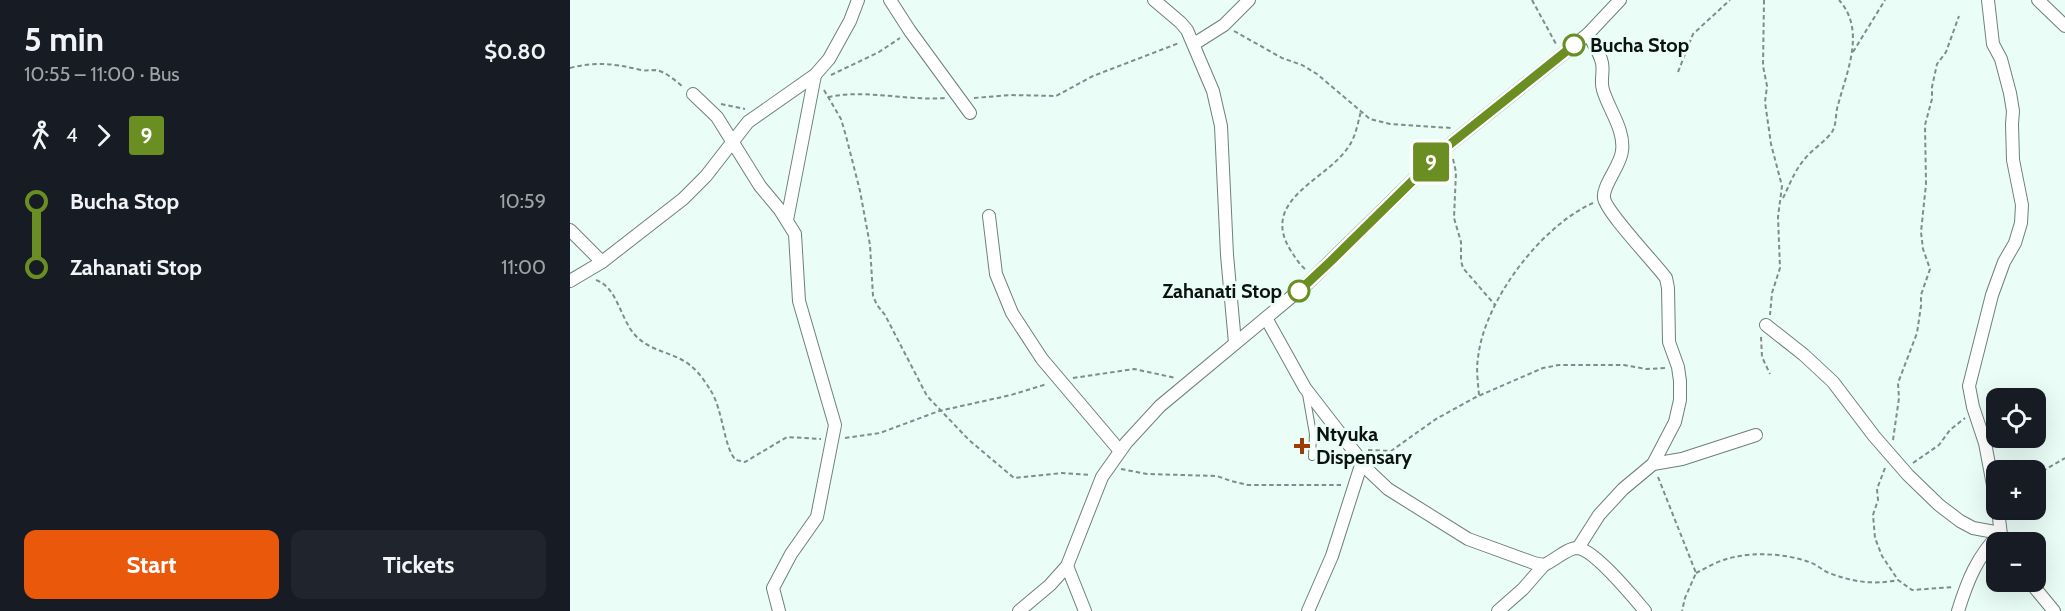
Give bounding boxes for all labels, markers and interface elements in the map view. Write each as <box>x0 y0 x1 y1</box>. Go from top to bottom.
text: 5 min <box>24 19 104 59</box>
place label: Bucha Stop <box>1590 33 1689 57</box>
marker: Bucha Stop <box>1563 34 1585 56</box>
text: $0.80 <box>484 38 546 65</box>
text: 10:55 – 11:00 · Bus <box>24 62 180 86</box>
icon: walk <box>24 119 57 152</box>
icon: forward <box>87 119 120 152</box>
text: 4 <box>66 123 78 147</box>
text: 9 <box>141 123 152 148</box>
line badge: 9 <box>1412 142 1450 182</box>
text: 9 <box>1425 150 1437 175</box>
text: Bucha Stop <box>70 188 179 215</box>
text: 10:59 <box>499 189 546 213</box>
text: Zahanati Stop <box>70 254 202 281</box>
text: 11:00 <box>501 255 546 279</box>
place label: Zahanati Stop <box>1162 279 1282 303</box>
marker: Zahanati Stop <box>1288 280 1310 302</box>
map controls <box>1986 388 2046 592</box>
button: locate <box>1986 388 2046 448</box>
place label: Ntyuka Dispensary <box>1316 422 1412 469</box>
marker: Ntyuka Dispensary <box>1293 437 1311 455</box>
button: + <box>1986 460 2046 520</box>
button: Start <box>24 530 279 599</box>
button: Tickets <box>291 530 546 599</box>
button: − <box>1986 532 2046 592</box>

